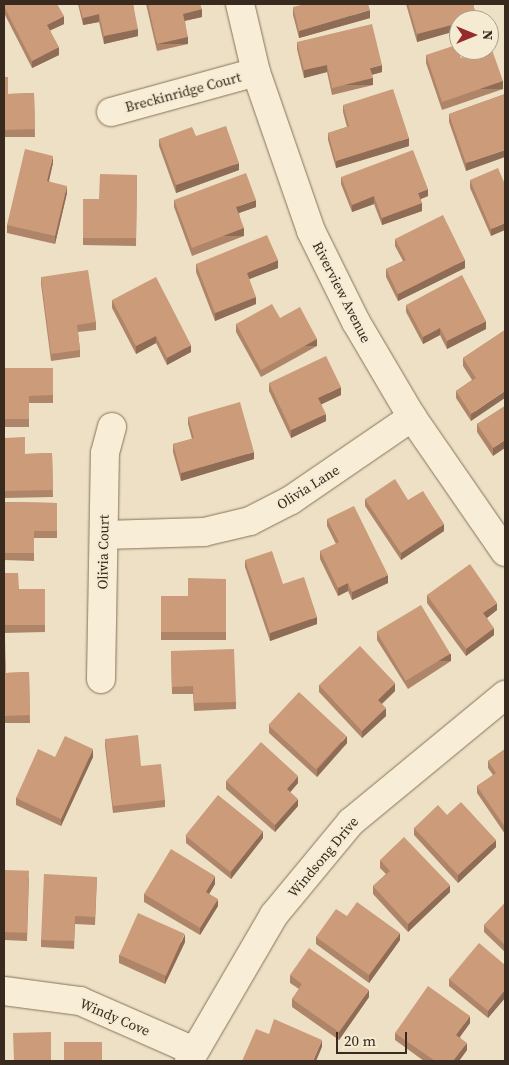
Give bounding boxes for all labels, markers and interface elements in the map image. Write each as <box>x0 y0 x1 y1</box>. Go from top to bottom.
north arrow <box>449 10 499 60</box>
text: N <box>478 30 498 40</box>
street label: Breckinridge Court <box>123 68 243 116</box>
street label: Riverview Avenue <box>309 239 375 345</box>
street label: Olivia Lane <box>274 461 342 513</box>
street label: Olivia Court <box>94 514 112 590</box>
street label: Windsong Drive <box>284 813 362 901</box>
street label: Windy Cove <box>77 995 153 1039</box>
scale bar <box>339 1022 410 1054</box>
text: 20 m <box>344 1030 376 1051</box>

